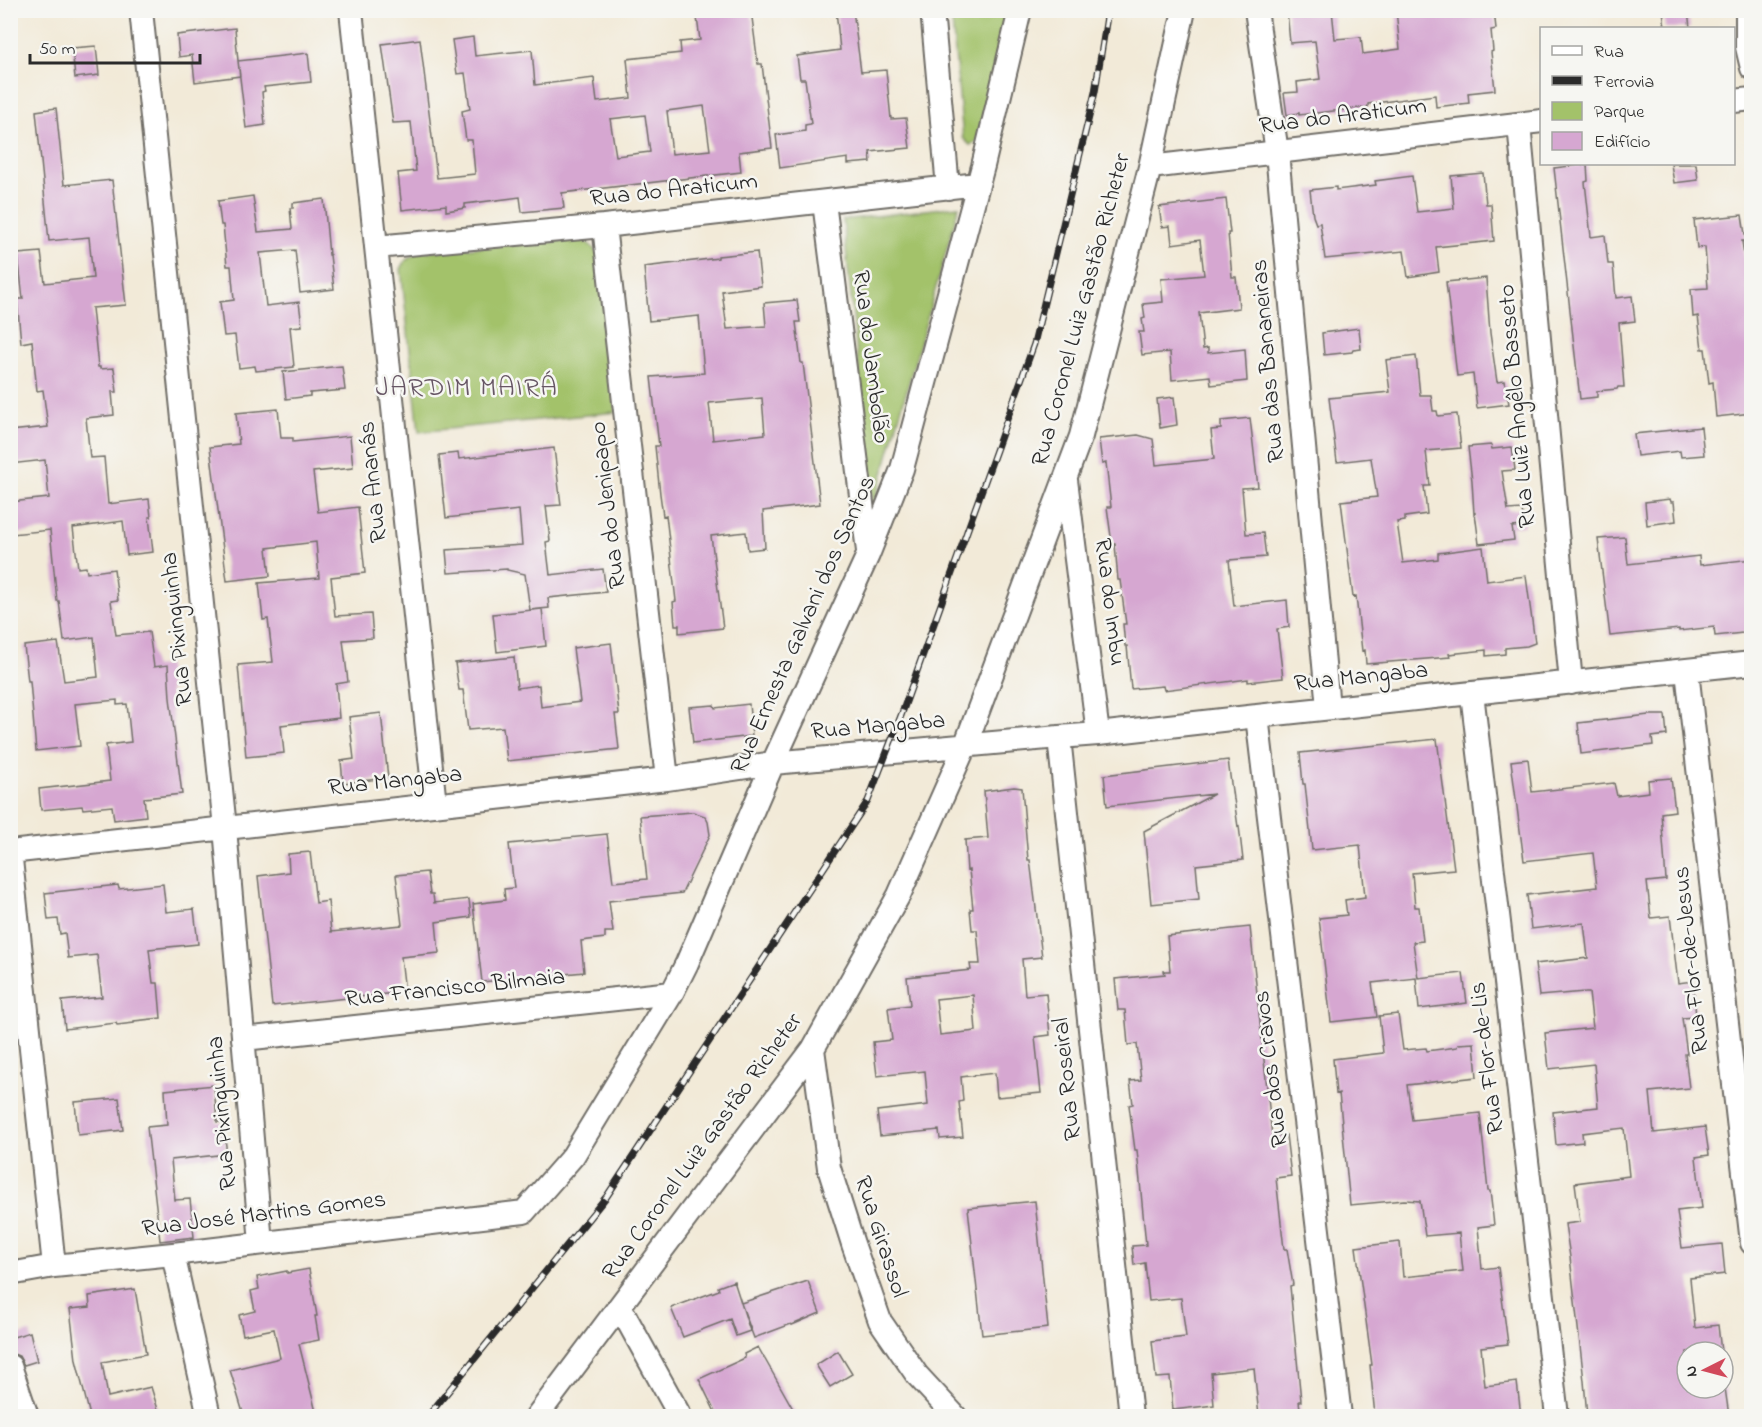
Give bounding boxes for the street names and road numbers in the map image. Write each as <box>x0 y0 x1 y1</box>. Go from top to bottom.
street label: Rua do Araticum <box>1257 89 1429 145</box>
street label: Rua Coronel Luiz Gastão Richeter <box>1023 149 1141 470</box>
street label: Rua do Araticum <box>588 165 760 217</box>
street label: Rua das Bananeiras <box>1243 258 1295 464</box>
street label: Rua do Jambolão <box>842 268 898 446</box>
street label: Rua Luiz Angêlo Basseto <box>1490 283 1546 529</box>
street label: Rua do Jenipapo <box>581 419 637 591</box>
street label: Rua Ananás <box>350 420 398 544</box>
street label: Rua Ernesta Galvani dos Santos <box>722 470 886 780</box>
street label: Rua do Imbu <box>1084 536 1134 668</box>
street label: Rua Pixinguinha <box>153 550 203 708</box>
street label: Rua Mangaba <box>1292 654 1430 702</box>
street label: Rua Mangaba <box>809 704 947 750</box>
street label: Rua Mangaba <box>326 758 464 806</box>
street label: Rua Flor-de-Jesus <box>1665 865 1719 1055</box>
street label: Rua Francisco Bilmaia <box>343 960 567 1018</box>
street label: Rua Flor-de-Lis <box>1461 980 1515 1136</box>
street label: Rua dos Cravos <box>1245 989 1299 1149</box>
street label: Rua Coronel Luiz Gastão Richeter <box>594 1006 812 1288</box>
street label: Rua Roseiral <box>1044 1016 1092 1142</box>
street label: Rua Pixinguinha <box>199 1034 247 1192</box>
street label: Rua Girassol <box>844 1172 916 1302</box>
street label: Rua José Martins Gomes <box>140 1183 388 1247</box>

